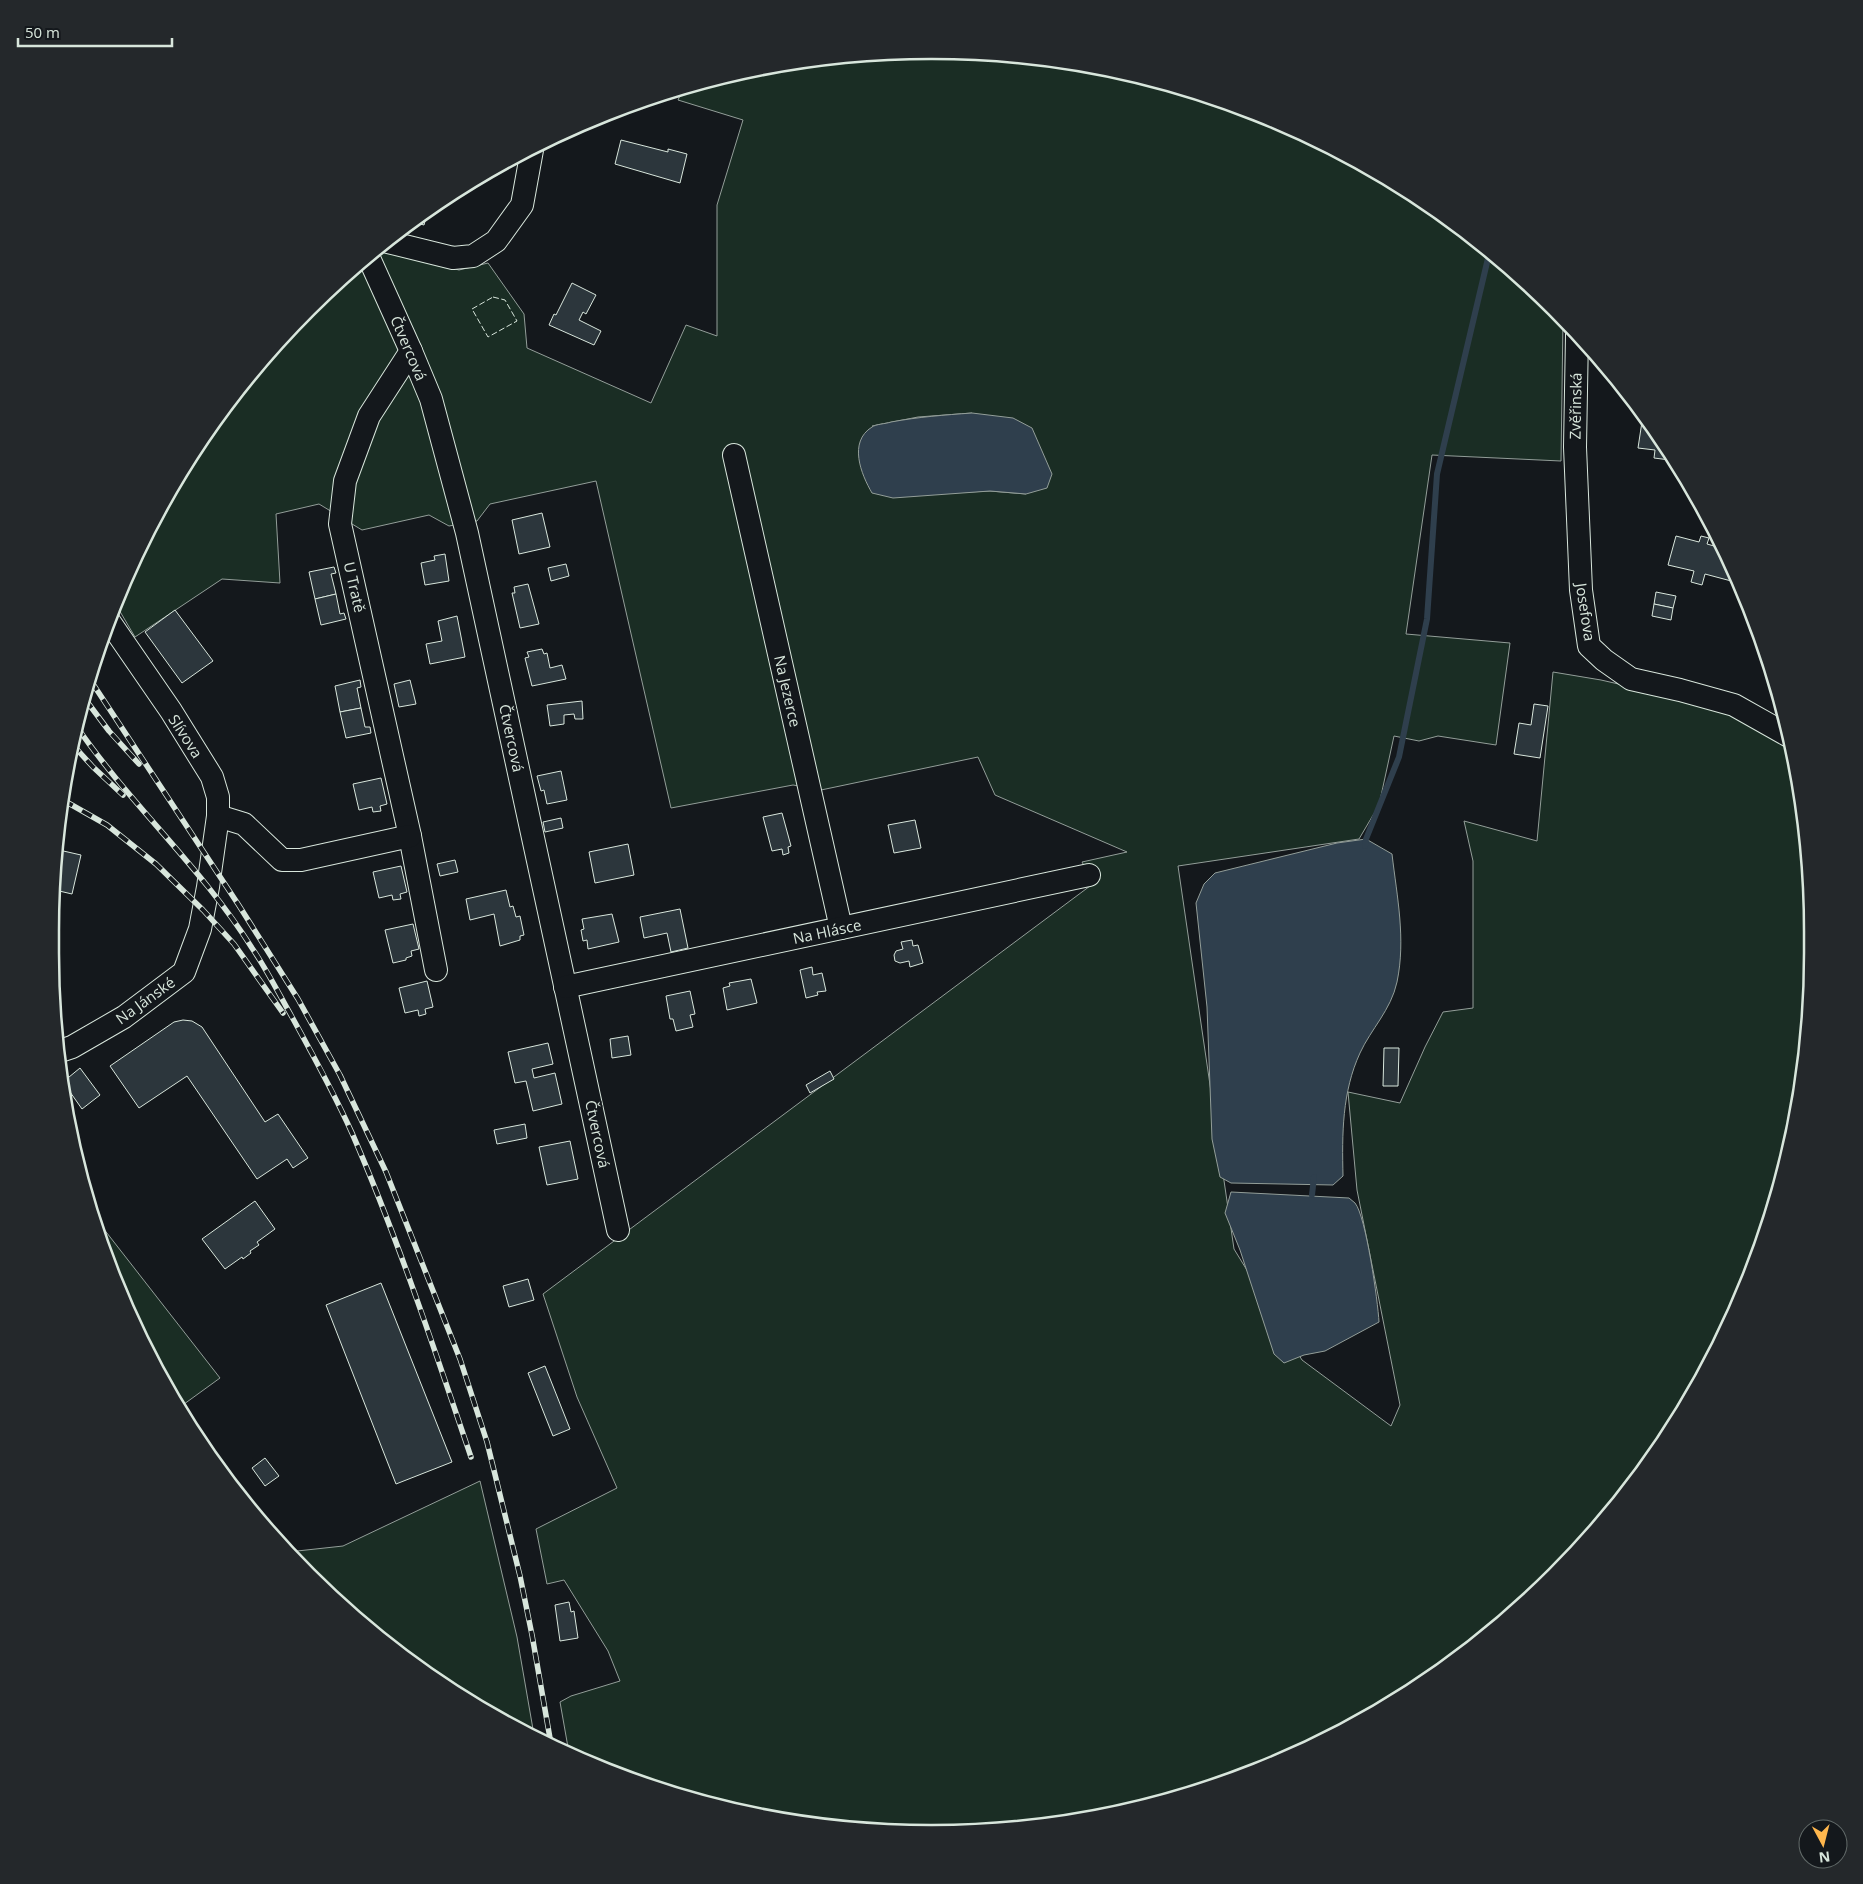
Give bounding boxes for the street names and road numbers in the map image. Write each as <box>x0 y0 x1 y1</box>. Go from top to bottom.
street label: Čtvercová <box>386 312 432 384</box>
street label: Zvěřinská <box>1564 372 1586 440</box>
street label: U Tratě <box>339 560 371 614</box>
street label: Josefova <box>1571 580 1600 642</box>
street label: Na Jezerce <box>770 653 806 729</box>
street label: Čtvercová <box>495 702 529 774</box>
street label: Slívova <box>164 710 208 762</box>
street label: Na Hlásce <box>791 914 863 948</box>
street label: Na Jánské <box>111 972 179 1028</box>
street label: Čtvercová <box>581 1098 615 1170</box>

